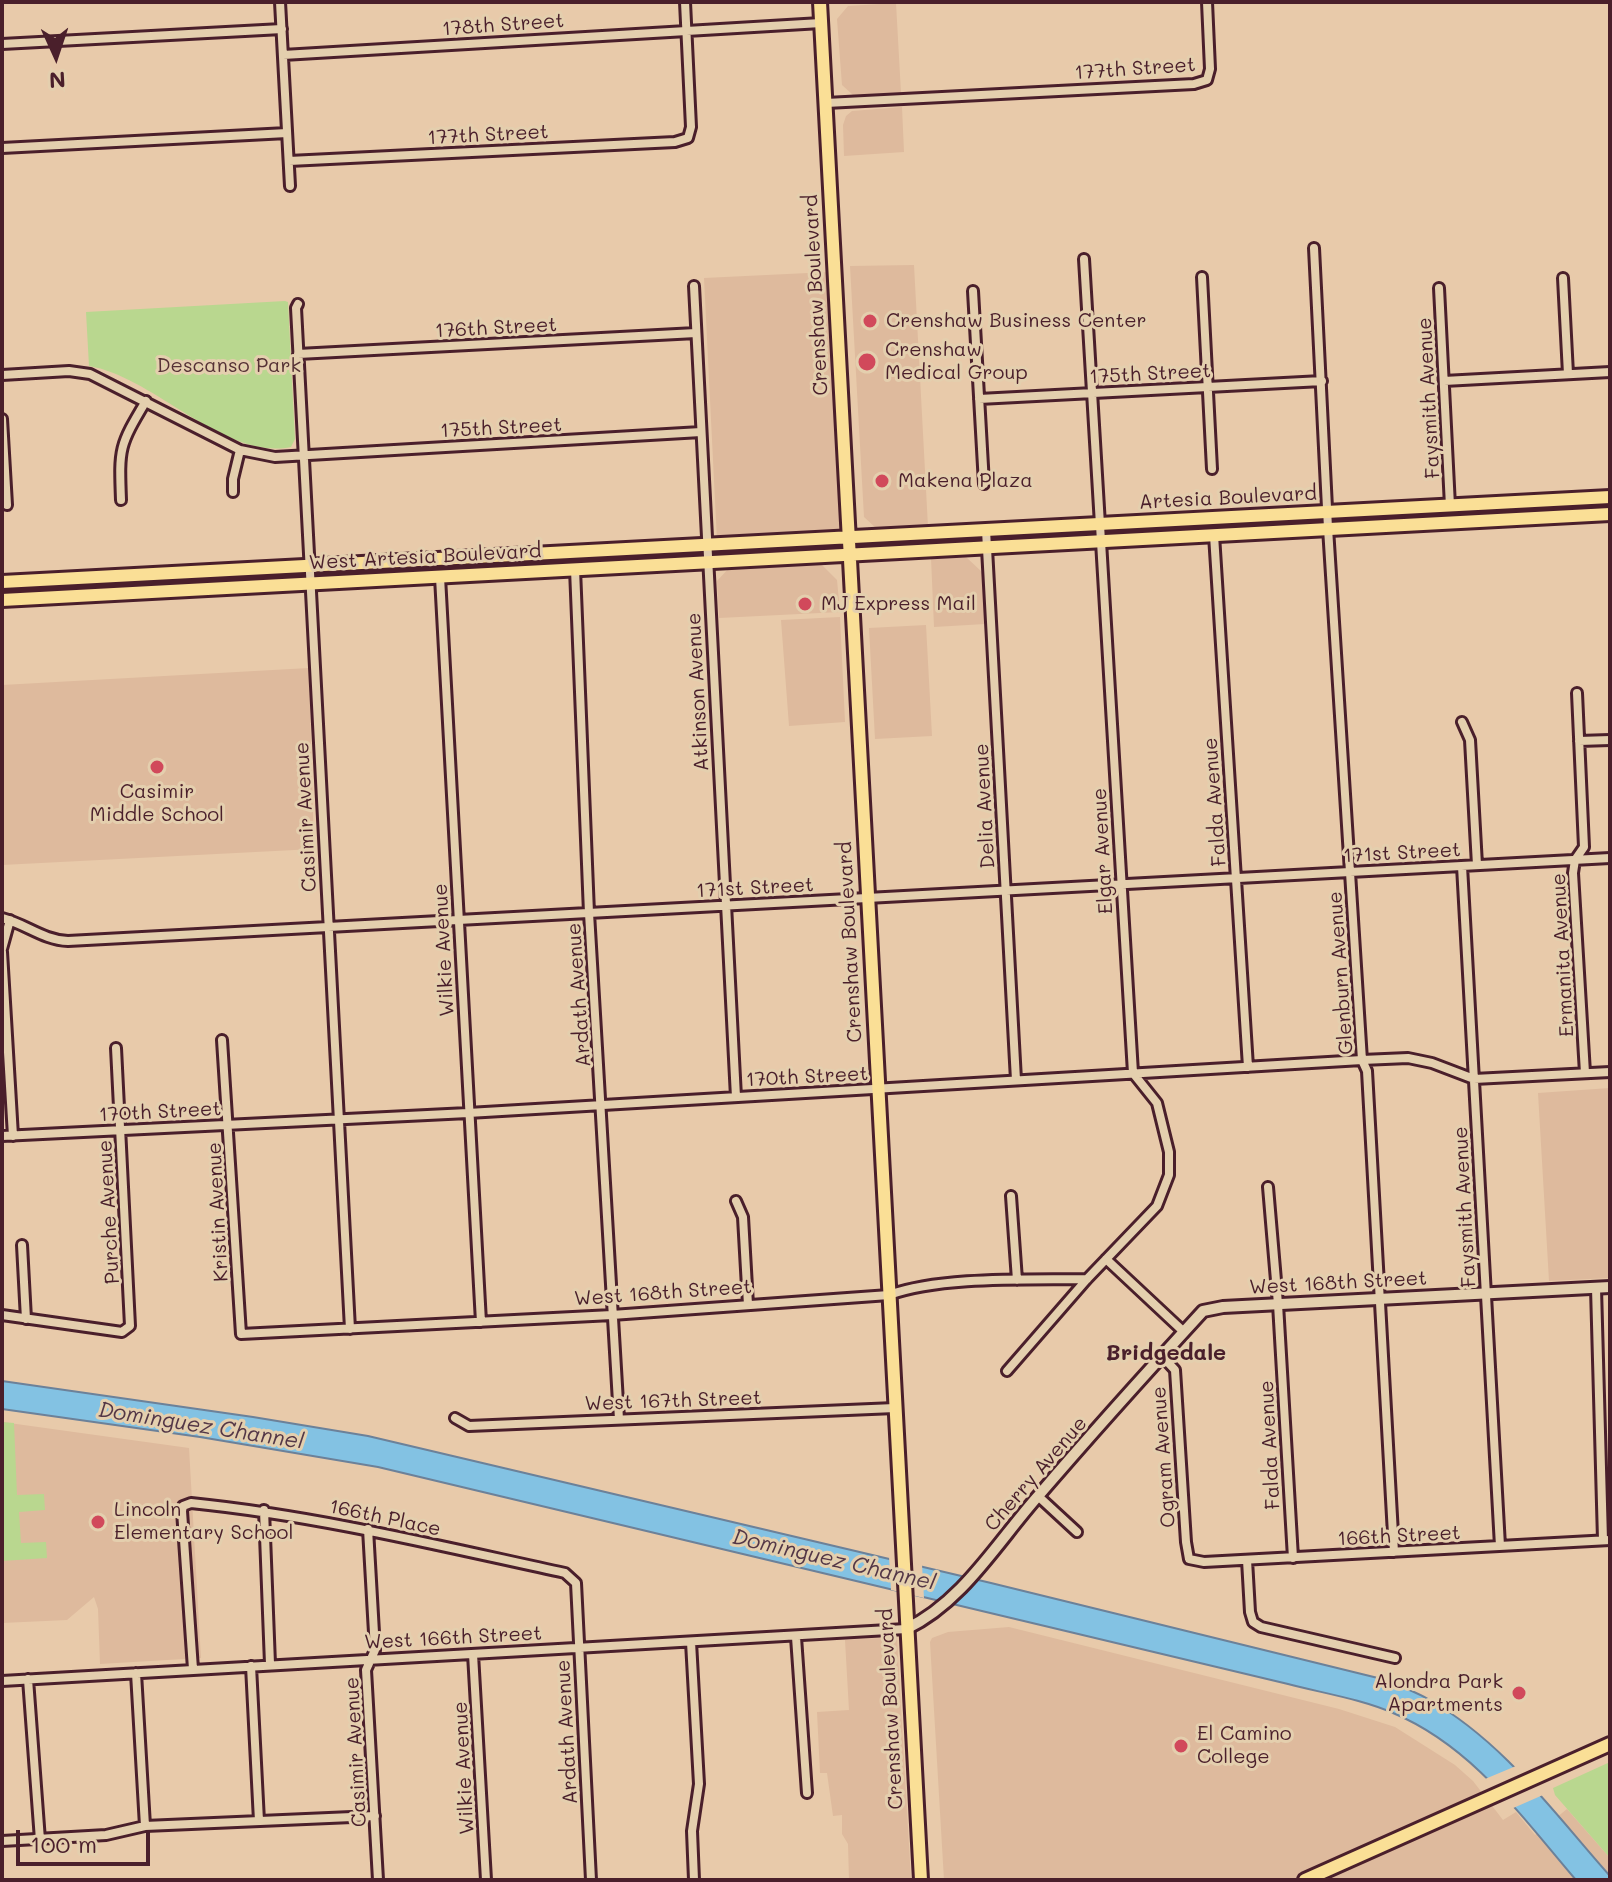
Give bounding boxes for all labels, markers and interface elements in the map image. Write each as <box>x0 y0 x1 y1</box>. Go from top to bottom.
street label: 178th Street <box>441 9 565 41</box>
north arrow <box>16 16 96 96</box>
street label: 177th Street <box>1074 53 1196 85</box>
text: N <box>48 66 66 95</box>
street label: 177th Street <box>427 120 549 150</box>
street label: Crenshaw Boulevard <box>799 194 833 396</box>
place label: Crenshaw Business Center <box>886 309 1147 333</box>
marker: Crenshaw Business Center <box>861 312 879 330</box>
street label: 176th Street <box>434 313 558 343</box>
street label: Faysmith Avenue <box>1413 317 1445 479</box>
place label: Crenshaw Medical Group <box>885 338 1028 385</box>
marker: Crenshaw Medical Group <box>856 351 878 373</box>
park label: Descanso Park <box>157 354 301 378</box>
street label: 175th Street <box>1089 359 1211 389</box>
street label: 175th Street <box>440 413 562 443</box>
place label: Makena Plaza <box>898 469 1033 493</box>
marker: Makena Plaza <box>873 472 891 490</box>
street label: Artesia Boulevard <box>1138 481 1318 515</box>
street label: West Artesia Boulevard <box>308 539 542 575</box>
place label: MJ Express Mail <box>821 592 976 616</box>
marker: MJ Express Mail <box>796 595 814 613</box>
street label: Atkinson Avenue <box>682 612 714 772</box>
street label: Falda Avenue <box>1199 737 1231 867</box>
street label: Casimir Avenue <box>290 741 322 893</box>
street label: Delia Avenue <box>970 743 1000 869</box>
marker: Casimir Middle School <box>148 758 166 776</box>
place label: Casimir Middle School <box>90 780 224 827</box>
street label: Elgar Avenue <box>1088 787 1118 915</box>
street label: 171st Street <box>1343 838 1461 868</box>
street label: Crenshaw Boulevard <box>833 841 867 1043</box>
street label: 171st Street <box>696 873 814 903</box>
street label: Ermanita Avenue <box>1547 873 1579 1037</box>
street label: Wilkie Avenue <box>429 883 459 1017</box>
street label: Glenburn Avenue <box>1323 891 1359 1055</box>
street label: Ardath Avenue <box>562 922 596 1068</box>
street label: 170th Street <box>745 1062 869 1092</box>
street label: 170th Street <box>98 1097 222 1127</box>
street label: Faysmith Avenue <box>1449 1126 1481 1288</box>
street label: Purche Avenue <box>93 1139 125 1285</box>
street label: Kristin Avenue <box>202 1142 234 1282</box>
street label: West 168th Street <box>1248 1266 1428 1300</box>
street label: West 168th Street <box>573 1275 753 1311</box>
district label: Bridgedale <box>1106 1340 1226 1366</box>
street label: Falda Avenue <box>1255 1380 1285 1510</box>
street label: West 167th Street <box>584 1386 762 1416</box>
street label: Ogram Avenue <box>1147 1386 1181 1528</box>
water label: Dominguez Channel <box>96 1397 306 1455</box>
street label: Cherry Avenue <box>980 1412 1092 1536</box>
street label: 166th Place <box>327 1494 443 1542</box>
place label: Lincoln Elementary School <box>114 1498 293 1545</box>
marker: Lincoln Elementary School <box>89 1513 107 1531</box>
street label: 166th Street <box>1337 1521 1461 1551</box>
water label: Dominguez Channel <box>730 1524 938 1596</box>
street label: Crenshaw Boulevard <box>874 1608 908 1810</box>
street label: West 166th Street <box>363 1621 543 1655</box>
street label: Ardath Avenue <box>551 1659 583 1805</box>
place label: Alondra Park Apartments <box>1374 1670 1503 1717</box>
street label: Casimir Avenue <box>340 1676 372 1828</box>
marker: Alondra Park Apartments <box>1510 1684 1528 1702</box>
street label: Wilkie Avenue <box>449 1701 479 1835</box>
place label: El Camino College <box>1197 1722 1292 1769</box>
marker: El Camino College <box>1172 1737 1190 1755</box>
scale bar <box>20 1814 154 1864</box>
text: 100 m <box>30 1828 97 1859</box>

